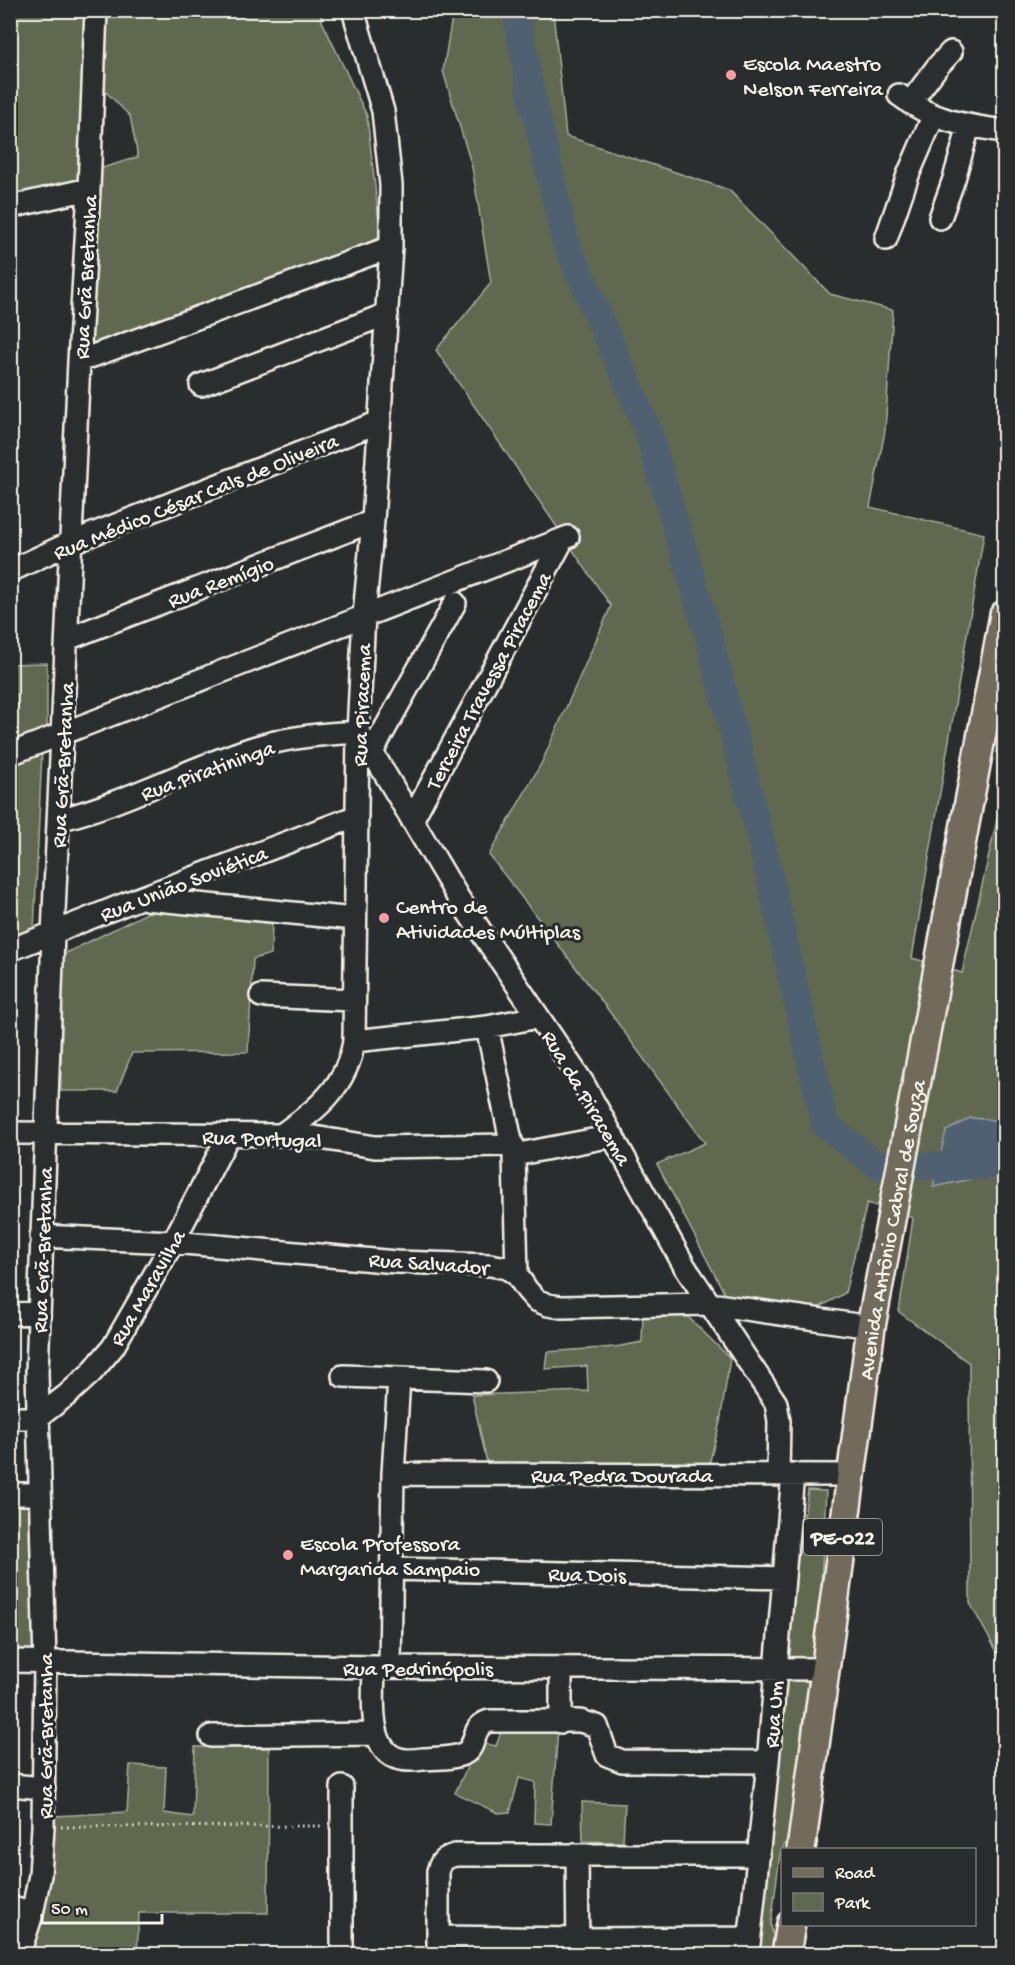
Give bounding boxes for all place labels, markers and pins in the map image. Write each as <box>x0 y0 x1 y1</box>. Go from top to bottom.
place label: Escola Maestro Nelson Ferreira <box>743 53 884 104</box>
marker: Escola Maestro Nelson Ferreira <box>724 68 738 82</box>
place label: Centro de Atividades Múltiplas <box>396 896 581 947</box>
marker: Centro de Atividades Múltiplas <box>377 911 391 925</box>
place label: Escola Professora Margarida Sampaio <box>300 1533 480 1584</box>
marker: Escola Professora Margarida Sampaio <box>281 1548 295 1562</box>

